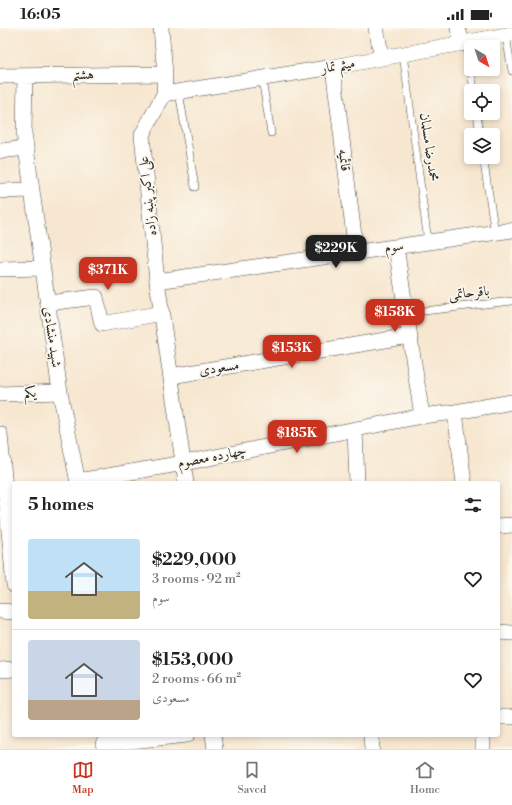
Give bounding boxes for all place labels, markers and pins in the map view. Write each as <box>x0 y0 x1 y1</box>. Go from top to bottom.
pin: $229K <box>308 235 364 269</box>
pin: $371K <box>80 257 136 291</box>
pin: $158K <box>367 299 423 333</box>
pin: $153K <box>264 335 320 369</box>
pin: $185K <box>269 420 325 454</box>

